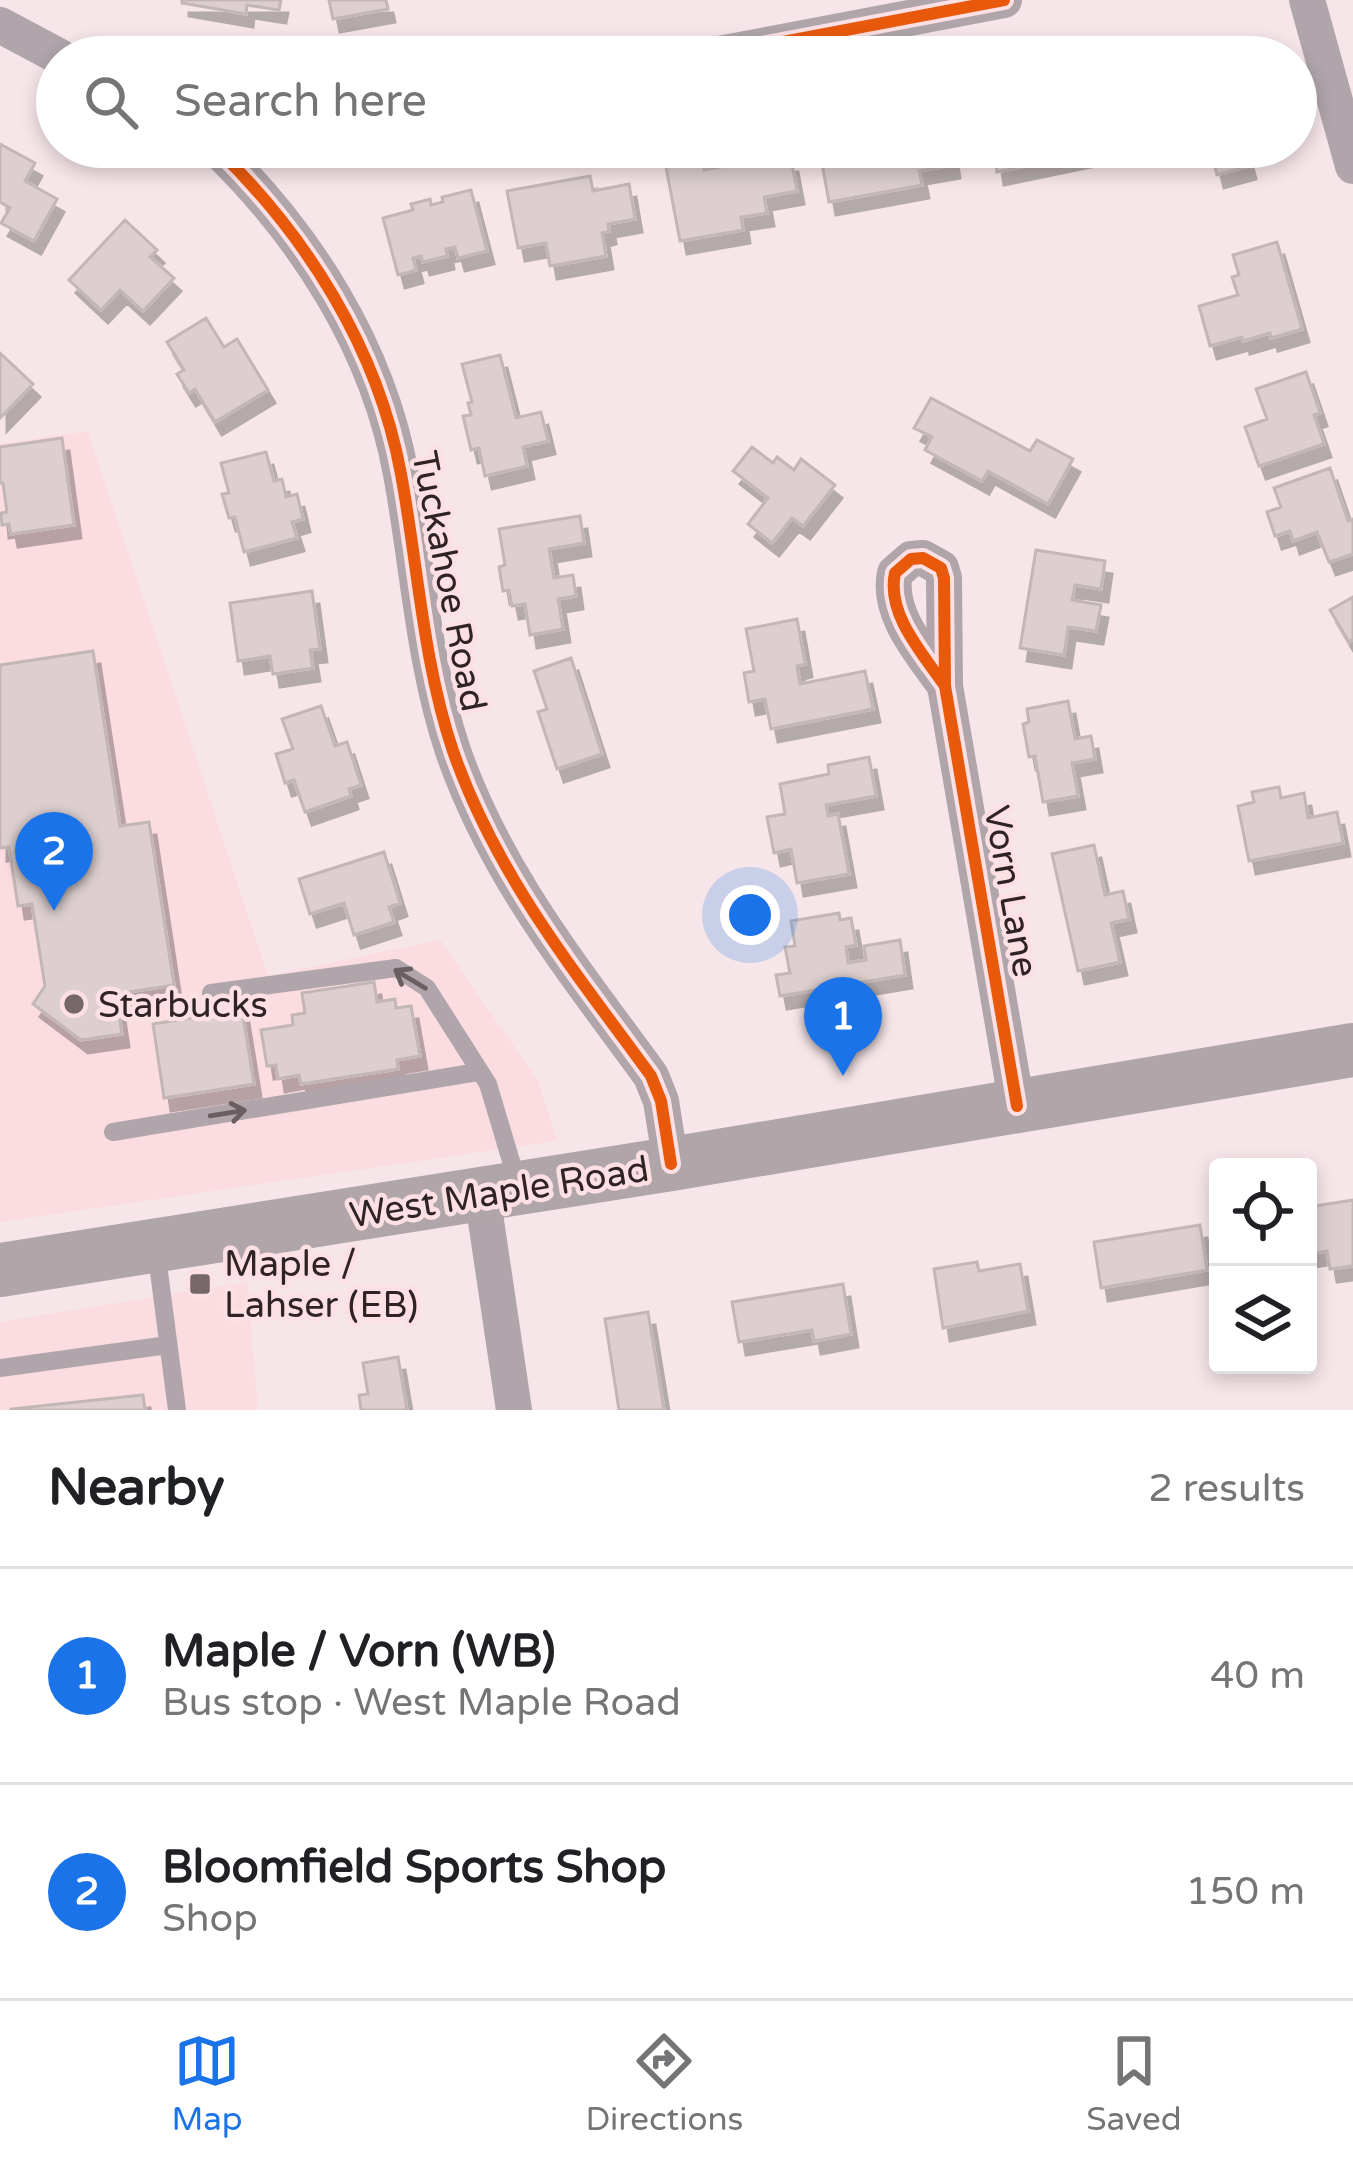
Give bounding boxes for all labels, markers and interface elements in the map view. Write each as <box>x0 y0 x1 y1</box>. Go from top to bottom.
search box <box>36 36 1317 168</box>
icon: search <box>78 69 144 135</box>
text: Search here <box>174 75 427 129</box>
street label: Tuckahoe Road <box>402 447 495 715</box>
street label: Vorn Lane <box>974 802 1047 980</box>
pin: 2 <box>15 812 93 911</box>
your location <box>720 885 780 945</box>
one-way arrow <box>393 967 428 991</box>
pin: 1 <box>804 977 882 1076</box>
place label: Starbucks <box>98 984 268 1027</box>
marker: Starbucks <box>61 991 87 1017</box>
one-way arrow <box>208 1100 247 1123</box>
street label: West Maple Road <box>347 1148 652 1237</box>
map controls <box>1209 1158 1317 1374</box>
button: locate <box>1209 1158 1317 1266</box>
place label: Maple / Lahser (EB) <box>224 1243 418 1327</box>
button: layers <box>1209 1266 1317 1374</box>
marker: Maple / Lahser (EB) <box>187 1271 213 1297</box>
text: Nearby <box>48 1457 225 1519</box>
text: 2 results <box>1148 1465 1305 1512</box>
text: Maple / Vorn (WB) <box>162 1625 556 1679</box>
text: 1 <box>75 1652 99 1699</box>
text: 40 m <box>1210 1652 1305 1699</box>
text: Bus stop · West Maple Road <box>162 1679 681 1726</box>
text: Bloomfield Sports Shop <box>162 1841 666 1895</box>
text: 2 <box>75 1868 99 1915</box>
text: 150 m <box>1186 1868 1305 1915</box>
text: Shop <box>162 1895 258 1942</box>
tab: Map <box>171 2028 243 2139</box>
tab: Directions <box>585 2028 743 2139</box>
tab: Saved <box>1086 2028 1182 2139</box>

